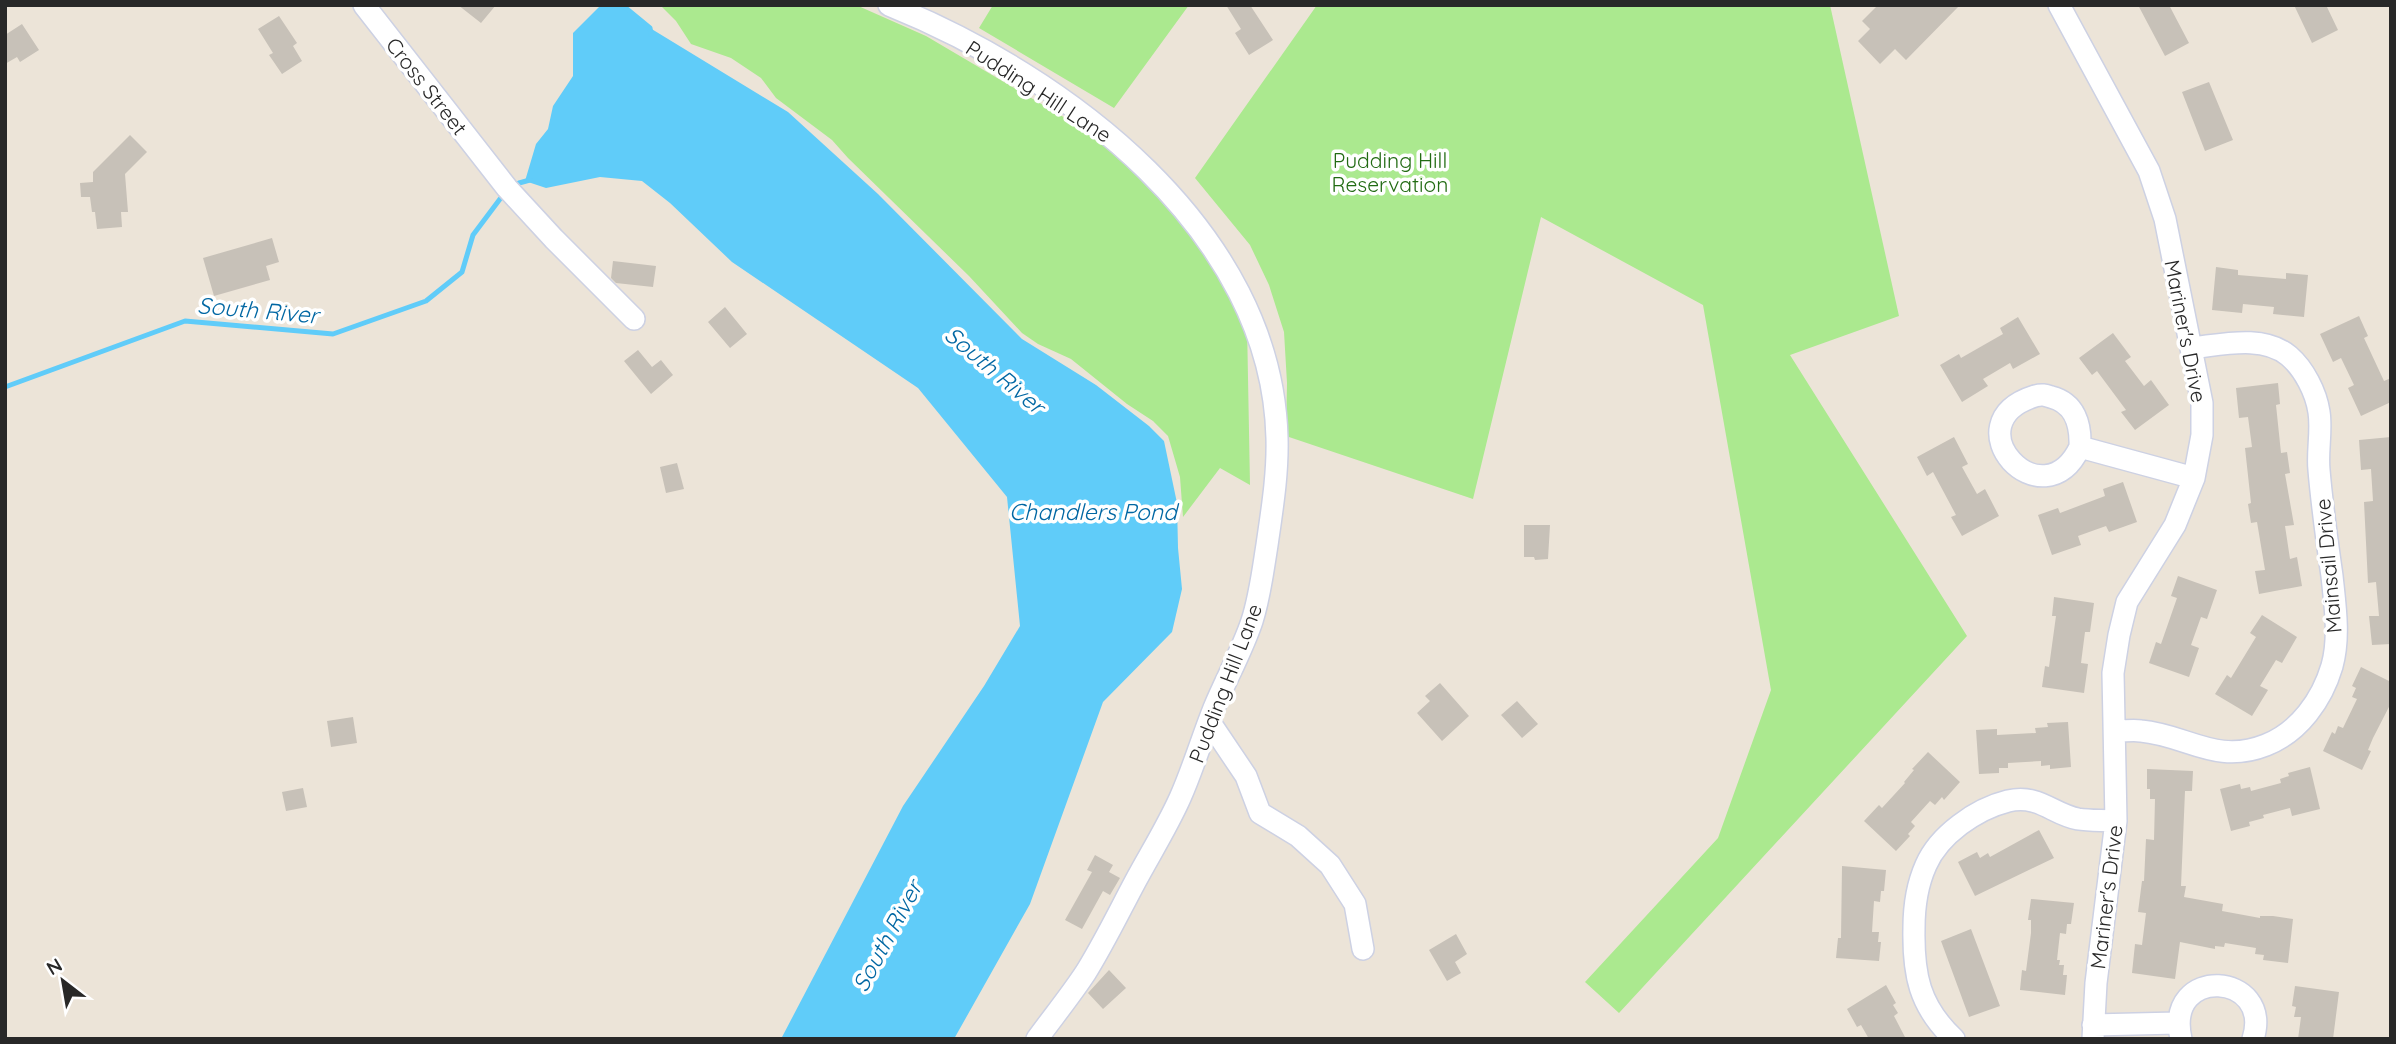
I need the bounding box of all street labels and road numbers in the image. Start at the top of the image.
street label: Cross Street [381,32,473,140]
street label: Pudding Hill Lane [961,34,1117,148]
street label: Mariner's Drive [2159,257,2213,405]
street label: Mainsail Drive [2309,498,2347,634]
street label: Pudding Hill Lane [1183,600,1267,766]
street label: Mariner's Drive [2084,823,2128,971]

